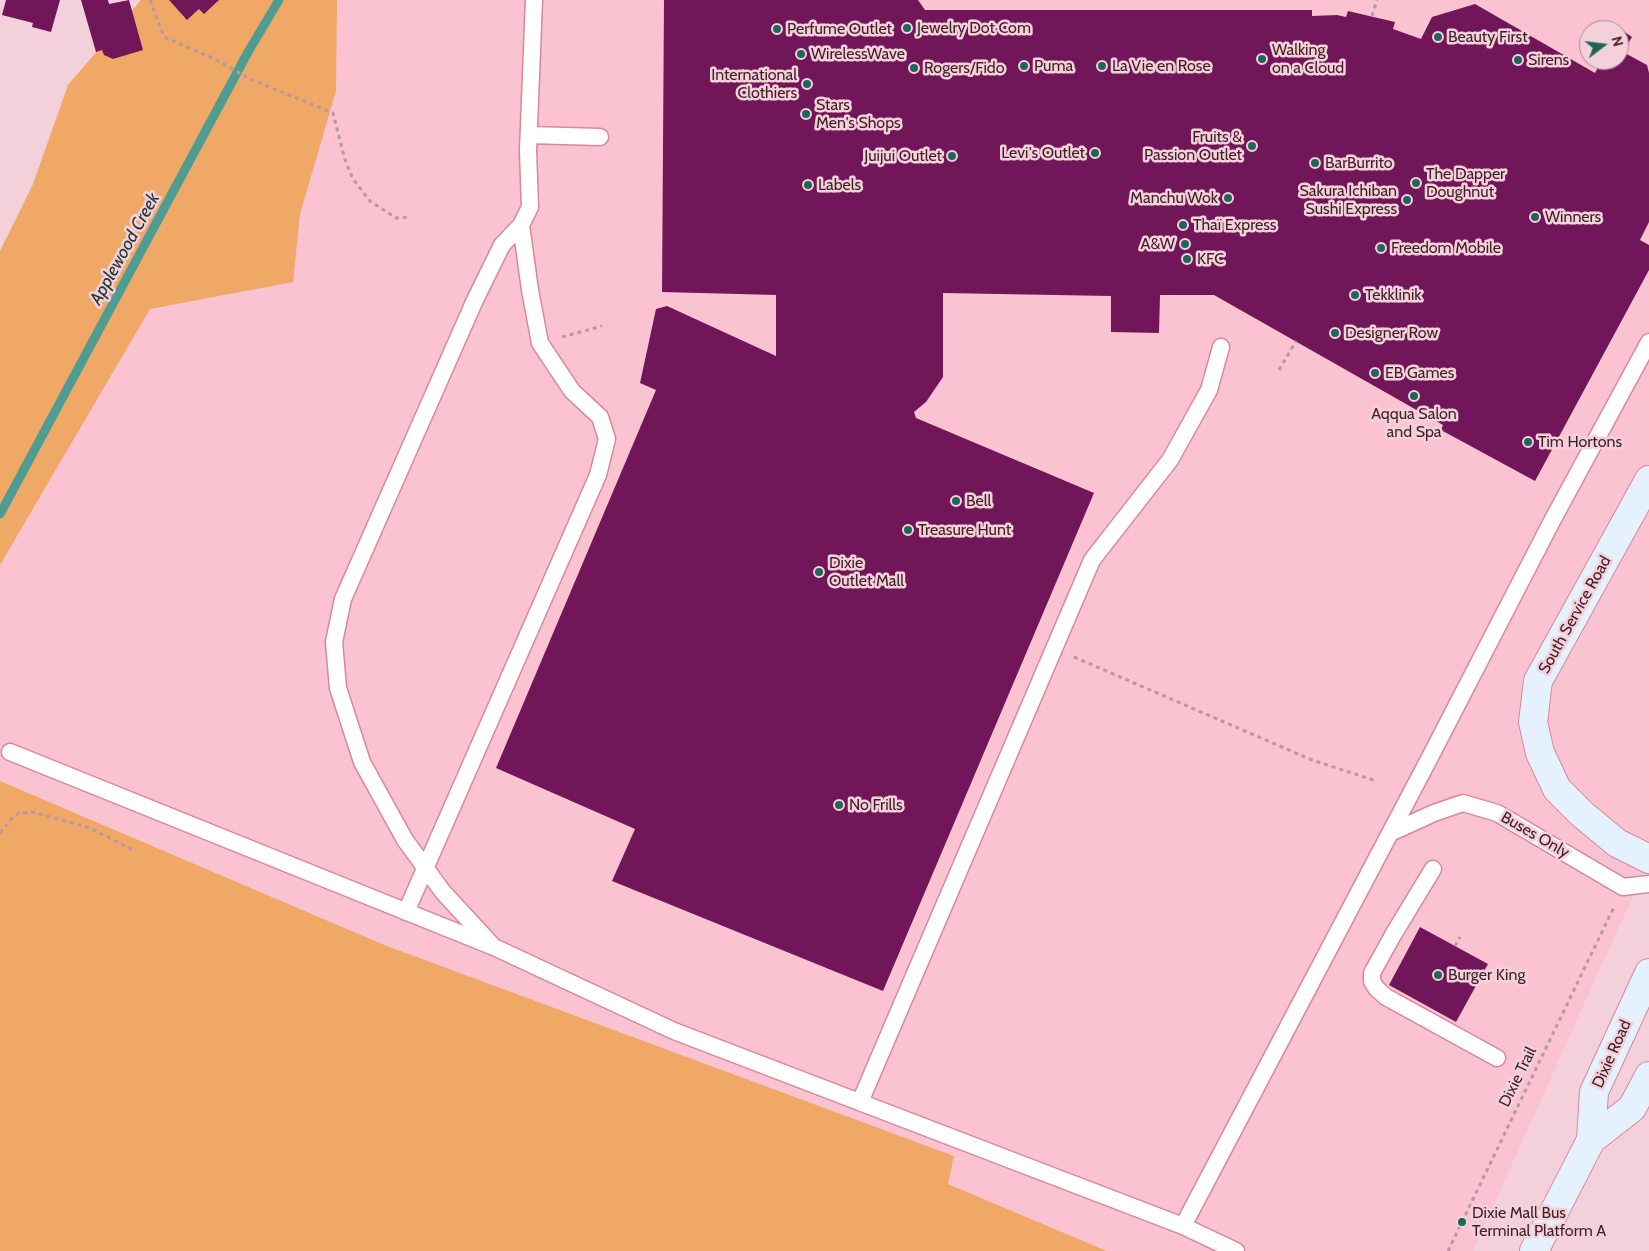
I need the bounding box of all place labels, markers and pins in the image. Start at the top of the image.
place label: Jewelry Dot Com [917,18,1031,38]
place label: Perfume Outlet [787,19,892,39]
marker: Jewelry Dot Com [901,22,913,34]
marker: Perfume Outlet [771,23,783,35]
place label: Beauty First [1448,27,1528,47]
marker: Beauty First [1432,31,1444,43]
place label: Walking on a Cloud [1272,40,1344,78]
place label: WirelessWave [811,44,905,64]
marker: WirelessWave [795,48,807,60]
place label: Sirens [1528,50,1569,70]
marker: Walking on a Cloud [1256,53,1268,65]
marker: Sirens [1512,54,1524,66]
place label: Puma [1034,56,1073,76]
place label: La Vie en Rose [1112,56,1211,76]
place label: Rogers/Fido [924,58,1004,78]
marker: Puma [1018,60,1030,72]
marker: La Vie en Rose [1096,60,1108,72]
marker: Rogers/Fido [908,62,920,74]
place label: International Clothiers [711,65,797,103]
marker: International Clothiers [801,78,813,90]
place label: Stars Men's Shops [816,95,901,133]
marker: Stars Men's Shops [800,108,812,120]
place label: Fruits & Passion Outlet [1144,127,1242,165]
marker: Fruits & Passion Outlet [1246,140,1258,152]
place label: Levi's Outlet [1001,143,1085,163]
place label: Juijui Outlet [864,146,942,166]
marker: Levi's Outlet [1089,147,1101,159]
marker: Juijui Outlet [946,150,958,162]
place label: BarBurrito [1325,153,1393,173]
marker: BarBurrito [1309,157,1321,169]
place label: The Dapper Doughnut [1426,164,1505,202]
place label: Labels [818,175,861,195]
marker: The Dapper Doughnut [1410,177,1422,189]
marker: Labels [802,179,814,191]
place label: Sakura Ichiban Sushi Express [1300,181,1397,219]
place label: Manchu Wok [1130,188,1218,208]
marker: Manchu Wok [1222,192,1234,204]
marker: Sakura Ichiban Sushi Express [1401,194,1413,206]
place label: Winners [1545,207,1601,227]
marker: Winners [1529,211,1541,223]
place label: Thaï Express [1193,215,1276,235]
marker: Thaï Express [1177,219,1189,231]
place label: A&W [1141,234,1175,254]
marker: A&W [1179,238,1191,250]
place label: Freedom Mobile [1391,238,1501,258]
marker: Freedom Mobile [1375,242,1387,254]
place label: KFC [1197,249,1224,269]
marker: KFC [1181,253,1193,265]
place label: Tekklinik [1365,285,1421,305]
marker: Tekklinik [1349,289,1361,301]
place label: Designer Row [1345,323,1438,343]
marker: Designer Row [1329,327,1341,339]
place label: EB Games [1385,363,1454,383]
marker: EB Games [1369,367,1381,379]
marker: Aqqua Salon and Spa [1408,390,1420,402]
place label: Aqqua Salon and Spa [1371,404,1457,442]
place label: Tim Hortons [1538,432,1622,452]
marker: Tim Hortons [1522,436,1534,448]
place label: Bell [966,491,991,511]
marker: Bell [950,495,962,507]
place label: Treasure Hunt [918,520,1011,540]
marker: Treasure Hunt [902,524,914,536]
place label: Dixie Outlet Mall [829,553,904,591]
marker: Dixie Outlet Mall [813,566,825,578]
place label: No Frills [849,795,903,815]
marker: No Frills [833,799,845,811]
place label: Burger King [1448,965,1525,985]
marker: Burger King [1432,969,1444,981]
place label: Dixie Mall Bus Terminal Platform A [1472,1203,1606,1241]
marker: Dixie Mall Bus Terminal Platform A [1456,1216,1468,1228]

